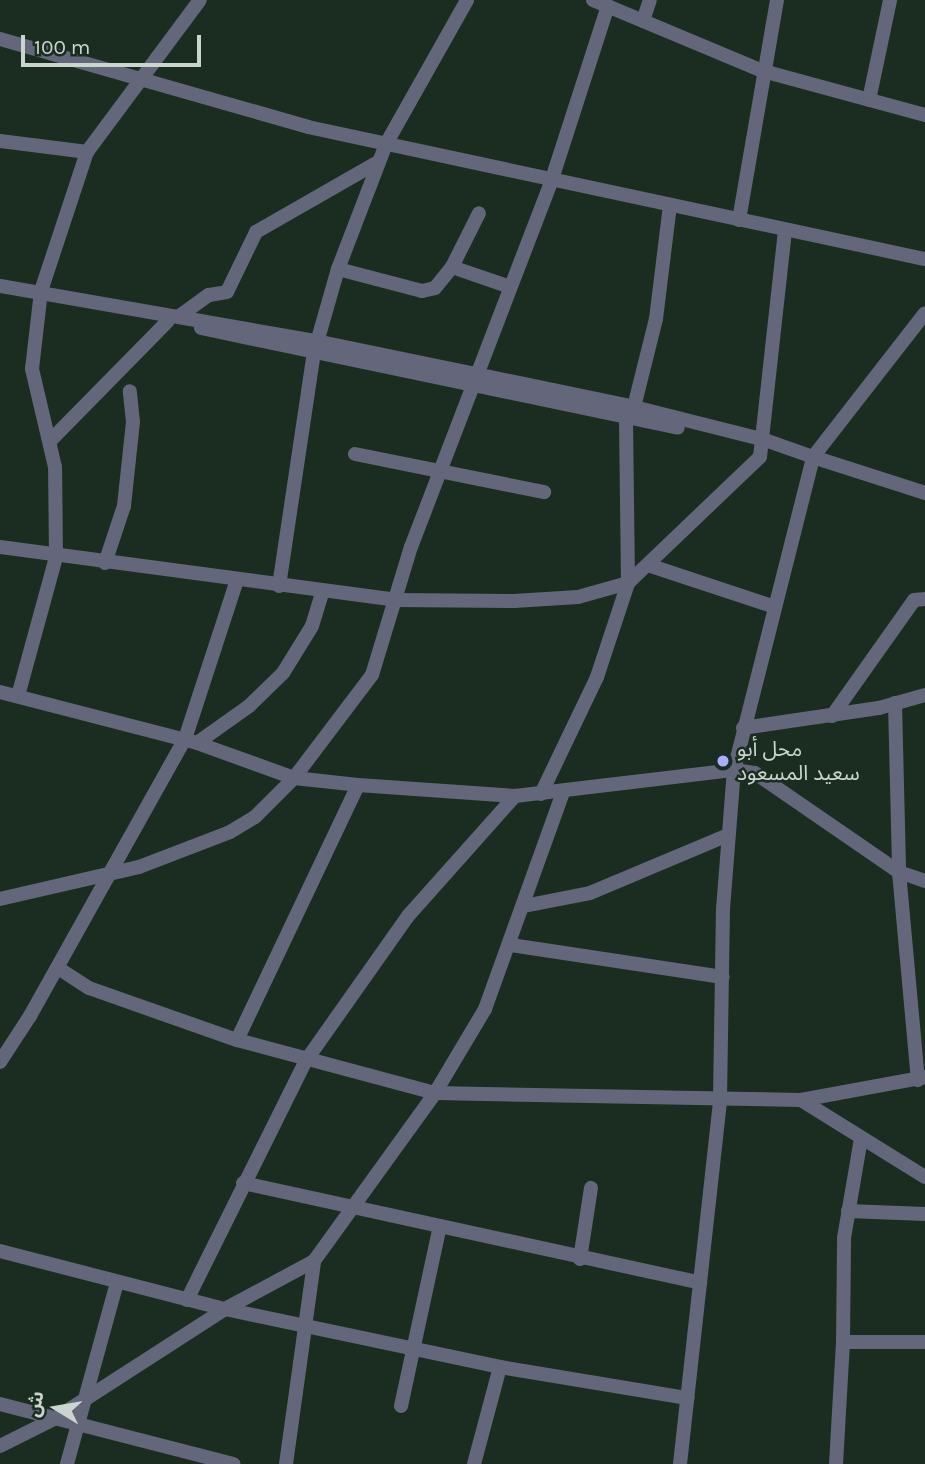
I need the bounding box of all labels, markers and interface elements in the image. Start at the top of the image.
scale bar [24,21,205,65]
text: 100 m [34,35,91,59]
place label: محل أبو سعيد المسعود [737,736,860,786]
marker: محل أبو سعيد المسعود [715,753,731,769]
north arrow [21,1373,91,1443]
text: ش [22,1389,49,1419]

